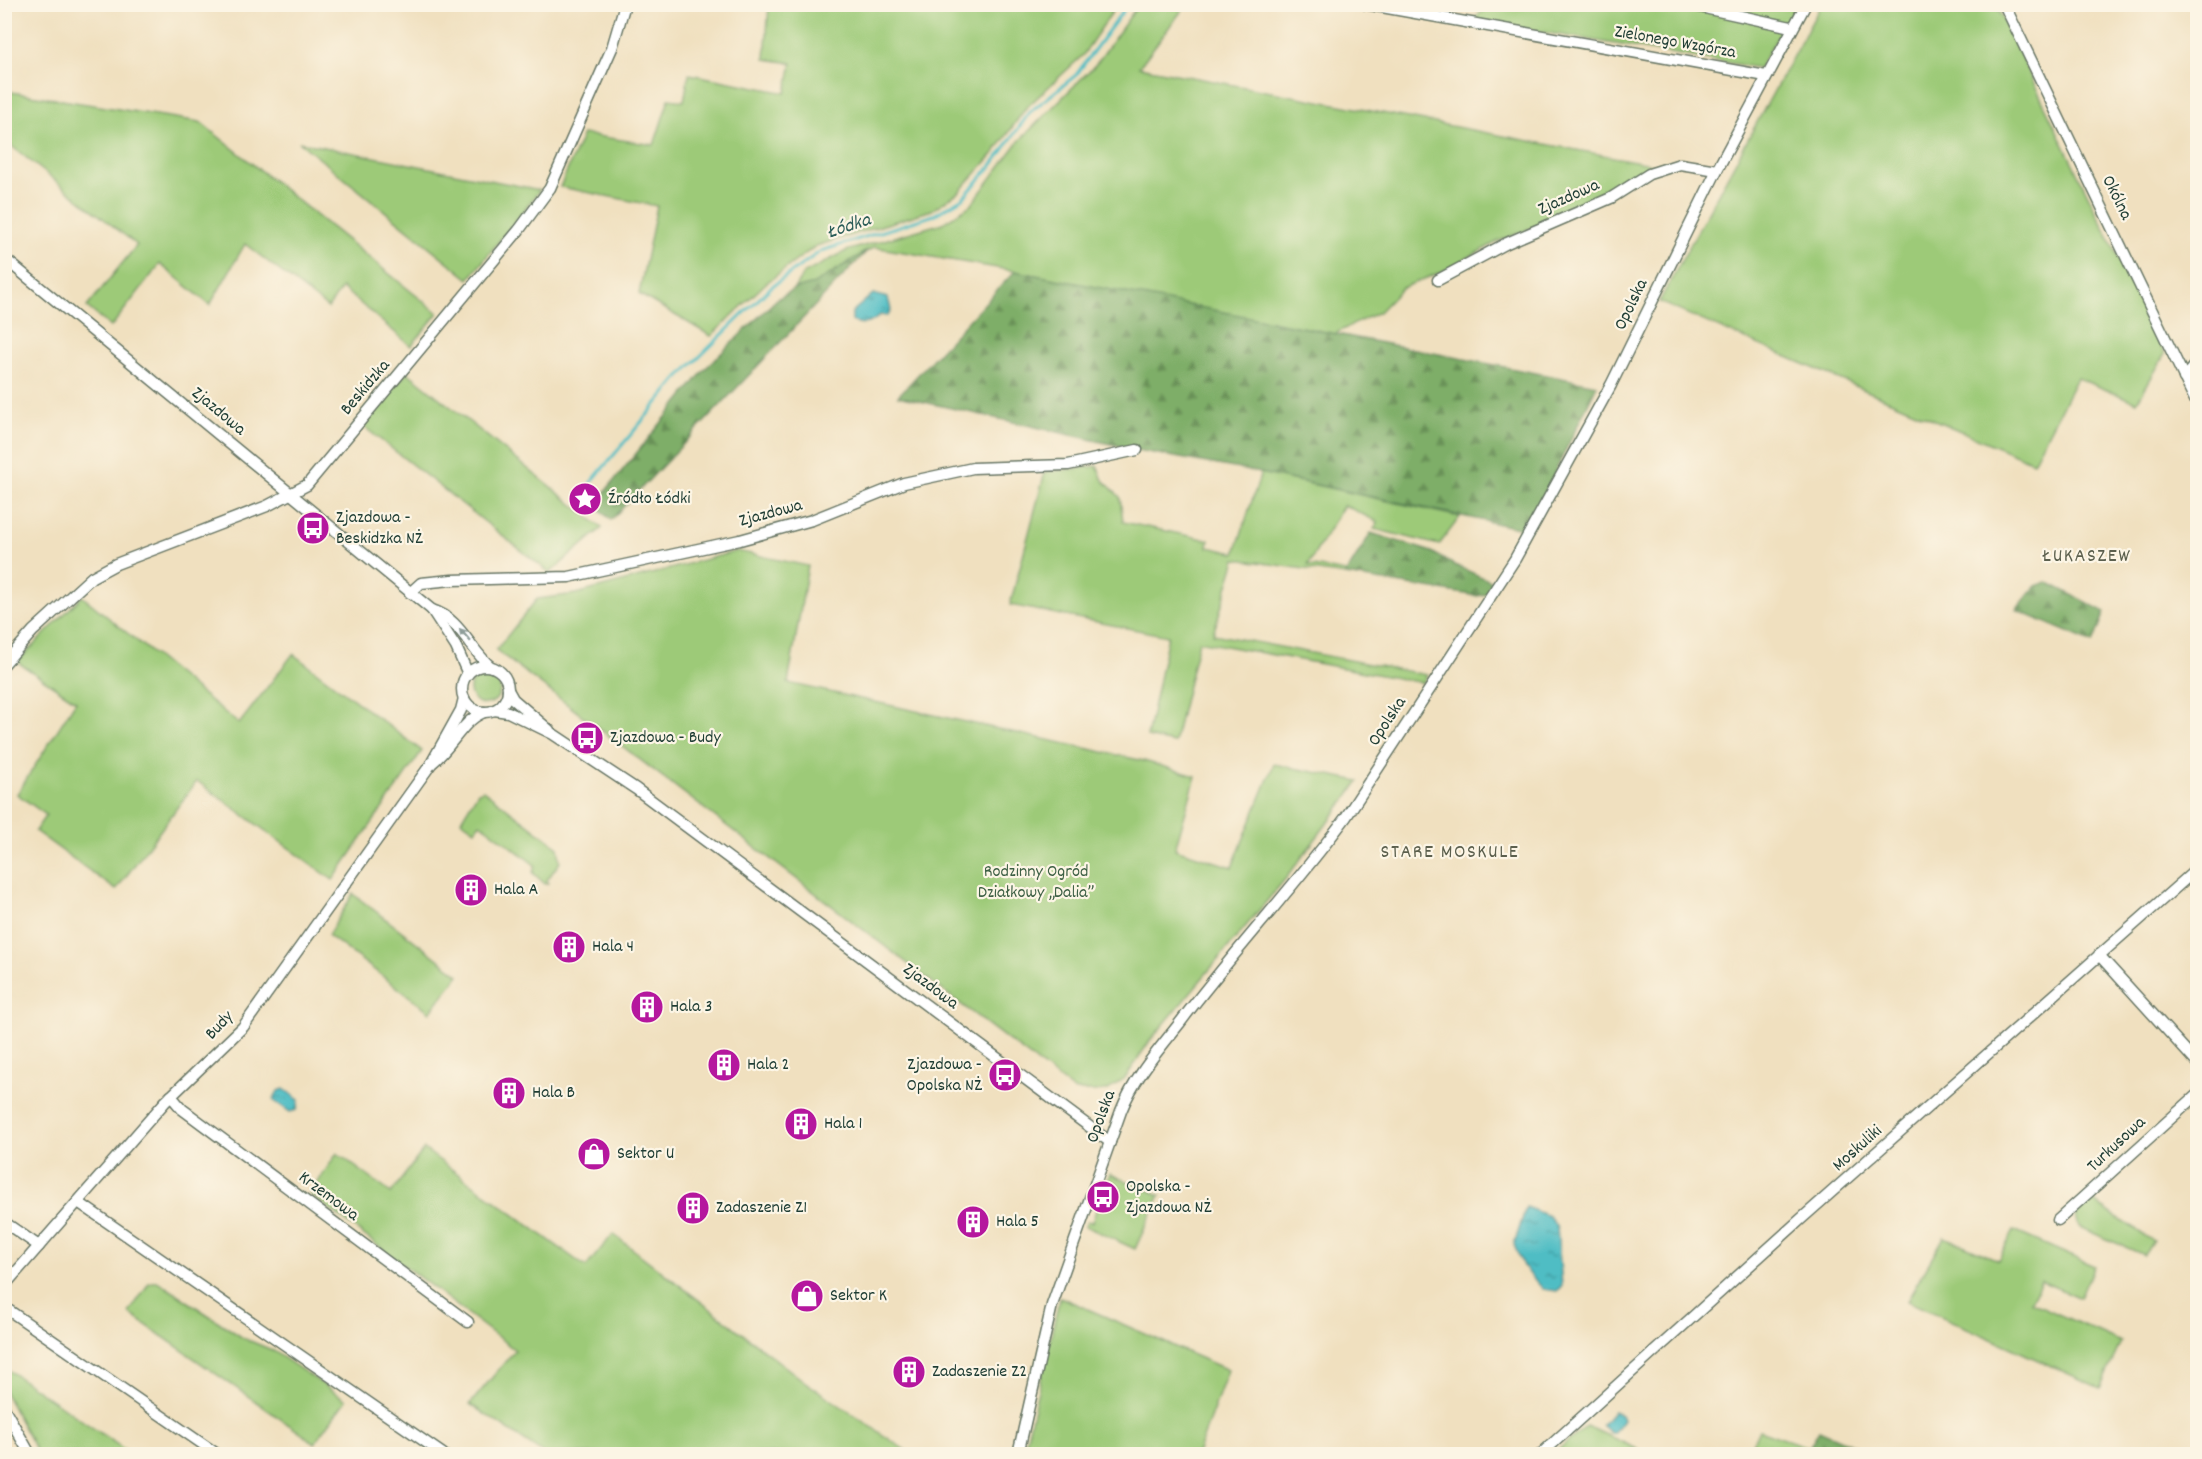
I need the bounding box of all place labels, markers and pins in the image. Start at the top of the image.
place icon: Źródło Łódki [567,481,603,517]
place label: Źródło Łódki [608,487,691,512]
place label: Zjazdowa - Beskidzka NŻ [336,506,423,552]
bus stop icon: Zjazdowa - Beskidzka NŻ [295,510,331,546]
bus stop icon: Zjazdowa - Budy [569,720,605,756]
place label: Zjazdowa - Budy [610,726,722,751]
building icon: Hala A [453,872,489,908]
place label: Hala A [494,878,539,903]
building icon: Hala 4 [551,929,587,965]
place label: Hala 4 [592,935,634,960]
building icon: Hala 3 [629,989,665,1025]
place label: Hala 3 [670,995,713,1020]
building icon: Hala 2 [706,1047,742,1083]
place label: Hala 2 [747,1053,789,1078]
place label: Zjazdowa - Opolska NŻ [907,1053,982,1099]
bus stop icon: Zjazdowa - Opolska NŻ [987,1057,1023,1093]
building icon: Hala B [491,1075,527,1111]
place label: Hala B [532,1081,575,1106]
building icon: Hala 1 [783,1106,819,1142]
place label: Hala 1 [824,1112,862,1137]
shop icon: Sektor U [576,1136,612,1172]
place label: Sektor U [617,1142,674,1167]
place label: Opolska - Zjazdowa NŻ [1126,1175,1212,1221]
bus stop icon: Opolska - Zjazdowa NŻ [1085,1179,1121,1215]
building icon: Zadaszenie Z1 [675,1190,711,1226]
place label: Zadaszenie Z1 [716,1196,807,1221]
building icon: Hala 5 [955,1204,991,1240]
place label: Hala 5 [996,1210,1039,1235]
shop icon: Sektor K [789,1278,825,1314]
place label: Sektor K [830,1284,887,1309]
building icon: Zadaszenie Z2 [891,1354,927,1390]
place label: Zadaszenie Z2 [932,1360,1027,1385]

